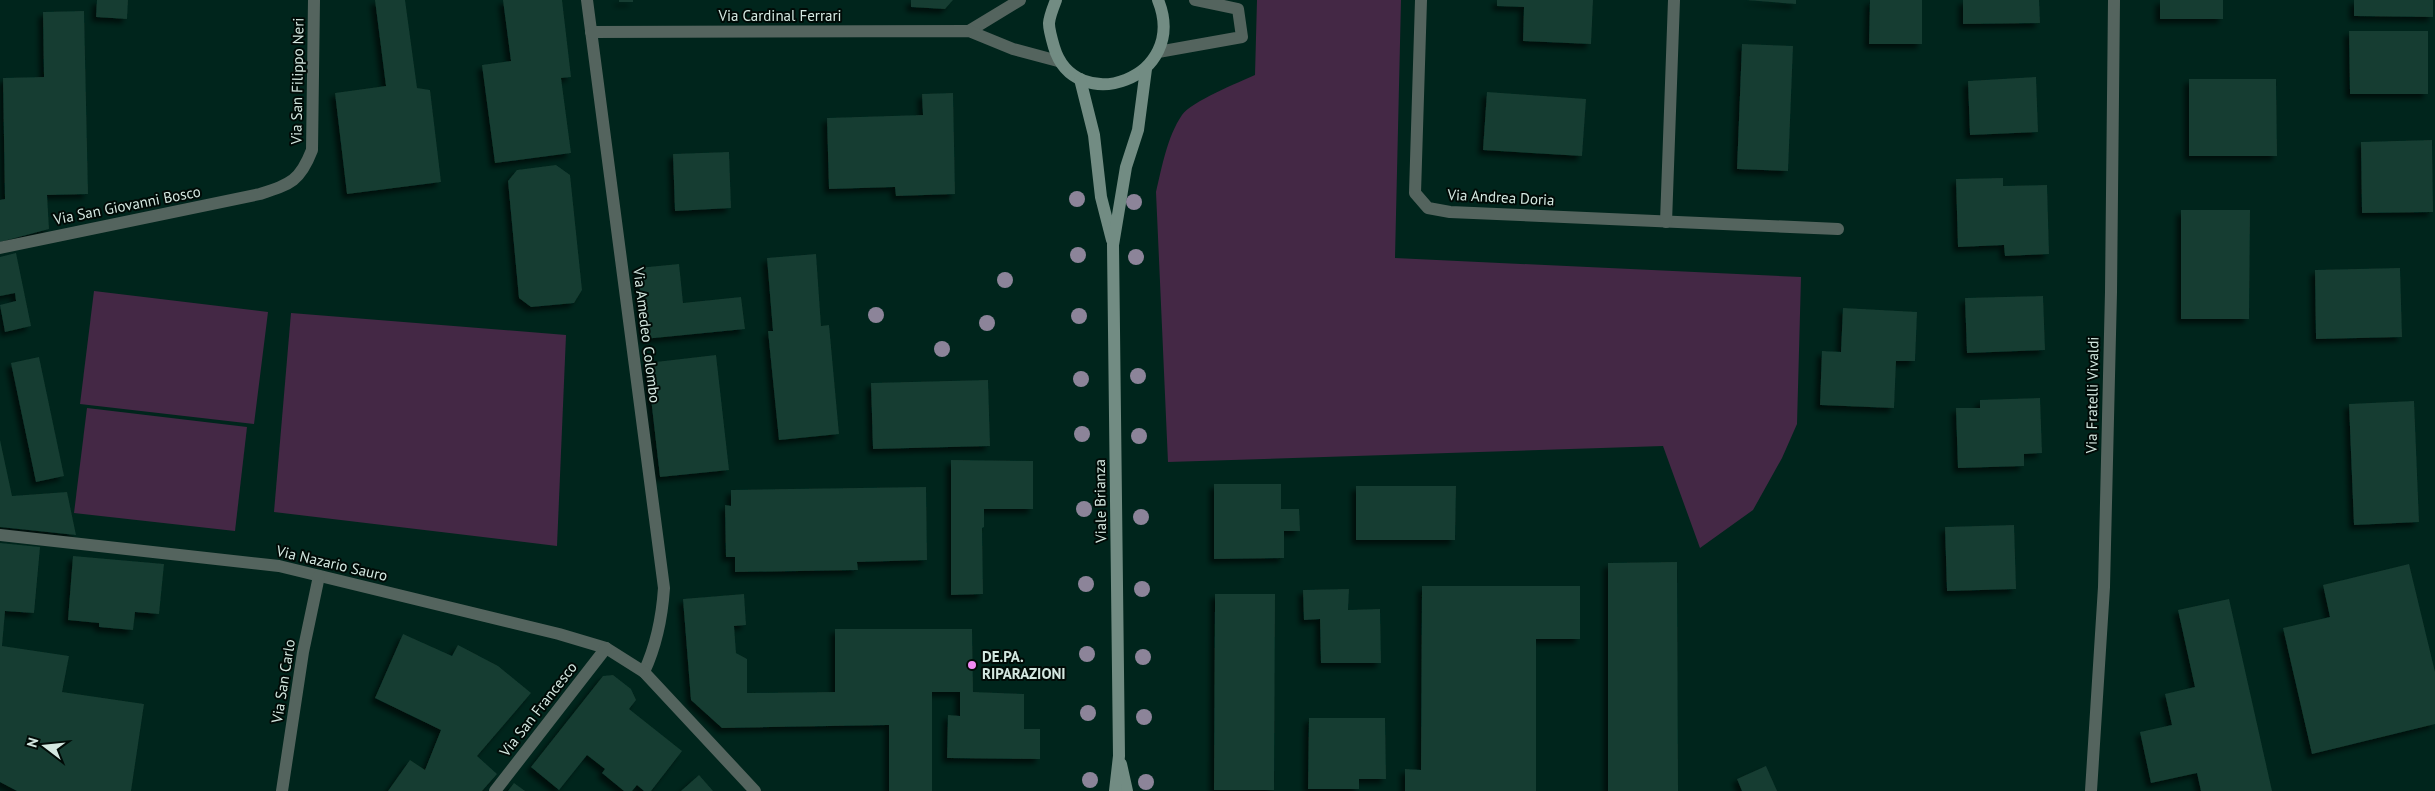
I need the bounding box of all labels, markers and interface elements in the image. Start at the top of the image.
street label: Via Cardinal Ferrari [717,6,842,25]
street label: Via San Filippo Neri [286,17,308,146]
street label: Via San Giovanni Bosco [51,181,202,229]
street label: Via Andrea Doria [1446,185,1555,209]
street label: Via Amedeo Colombo [629,265,665,404]
street label: Via Fratelli Vivaldi [2081,336,2103,455]
street label: Viale Brianza [1090,459,1110,544]
street label: Via Nazario Sauro [274,541,389,585]
street label: Via San Carlo [267,638,299,725]
place label: DE.PA. RIPARAZIONI [982,647,1066,683]
street label: Via San Francesco [495,658,581,761]
marker: DE.PA. RIPARAZIONI [966,659,978,671]
north arrow [20,721,70,771]
text: N [23,736,42,749]

